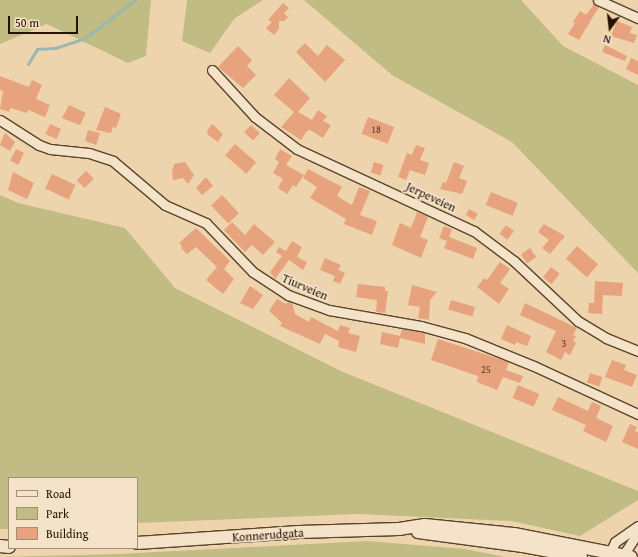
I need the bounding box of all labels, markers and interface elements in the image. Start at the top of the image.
scale bar [10,8,80,34]
north arrow [590,8,630,48]
text: 50 m [15,14,39,31]
text: N [601,31,613,48]
house number: 18 [371,124,381,136]
street label: Jerpeveien [404,179,458,215]
street label: Tiurveien [280,271,330,303]
house number: 3 [562,338,566,350]
house number: 25 [481,364,491,376]
legend [8,477,138,549]
text: Road [46,485,71,502]
text: Park [46,505,69,522]
text: Building [46,525,89,542]
street label: Konnerudgata [232,525,304,545]

